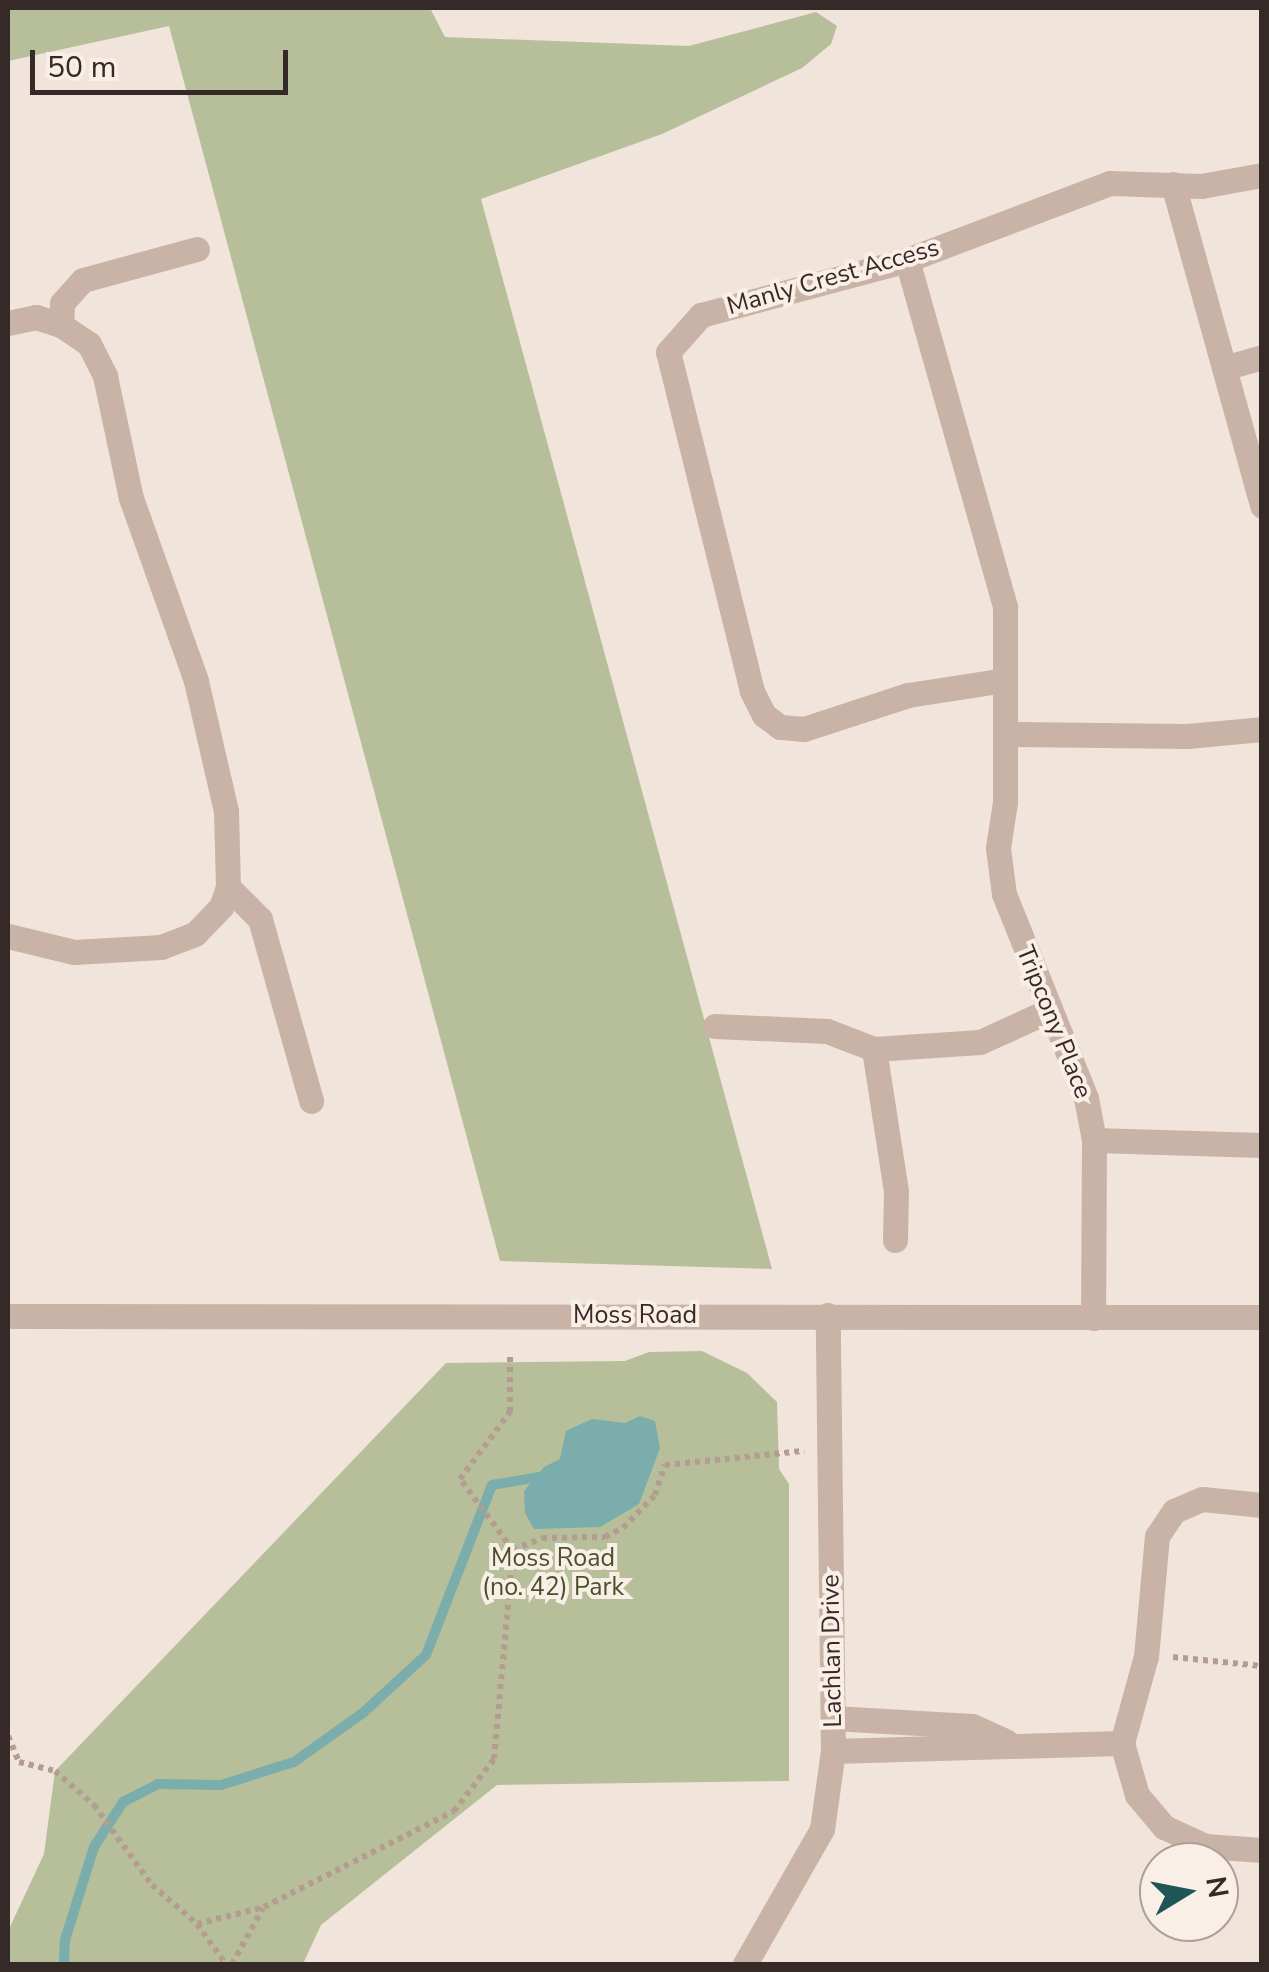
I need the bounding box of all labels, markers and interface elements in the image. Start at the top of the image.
scale bar [35,30,292,92]
text: 50 m [47,47,116,88]
street label: Manly Crest Access [723,232,943,322]
street label: Tripcony Place [1010,941,1098,1103]
street label: Moss Road [573,1300,697,1330]
park label: Moss Road (no. 42) Park [482,1544,624,1603]
street label: Lachlan Drive [816,1574,848,1728]
north arrow [1139,1842,1239,1942]
text: N [1196,1874,1237,1901]

